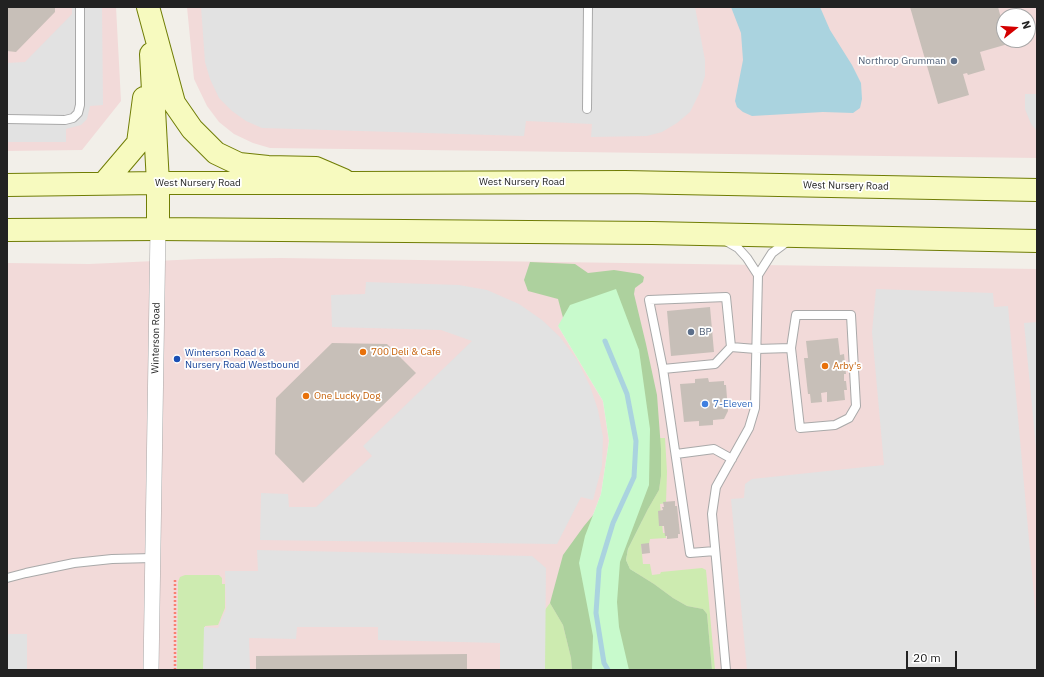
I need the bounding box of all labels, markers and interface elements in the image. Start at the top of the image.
north arrow [996,8,1036,48]
text: N [1019,19,1034,31]
place label: Northrop Grumman [858,55,946,67]
marker: Northrop Grumman [949,56,959,66]
street label: West Nursery Road [479,176,565,188]
street label: West Nursery Road [155,177,241,189]
street label: West Nursery Road [803,179,889,193]
street label: Winterson Road [149,302,163,374]
place label: BP [699,326,712,338]
marker: BP [686,327,696,337]
place label: 700 Deli & Cafe [371,346,441,358]
place label: Winterson Road & Nursery Road Westbound [185,347,299,370]
marker: 700 Deli & Cafe [358,347,368,357]
marker: Winterson Road & Nursery Road Westbound [172,354,182,364]
place label: Arby's [833,360,861,372]
marker: Arby's [820,361,830,371]
place label: One Lucky Dog [314,390,380,402]
marker: One Lucky Dog [301,391,311,401]
place label: 7-Eleven [713,398,753,410]
marker: 7-Eleven [700,399,710,409]
scale bar [908,643,959,669]
text: 20 m [913,650,941,665]

